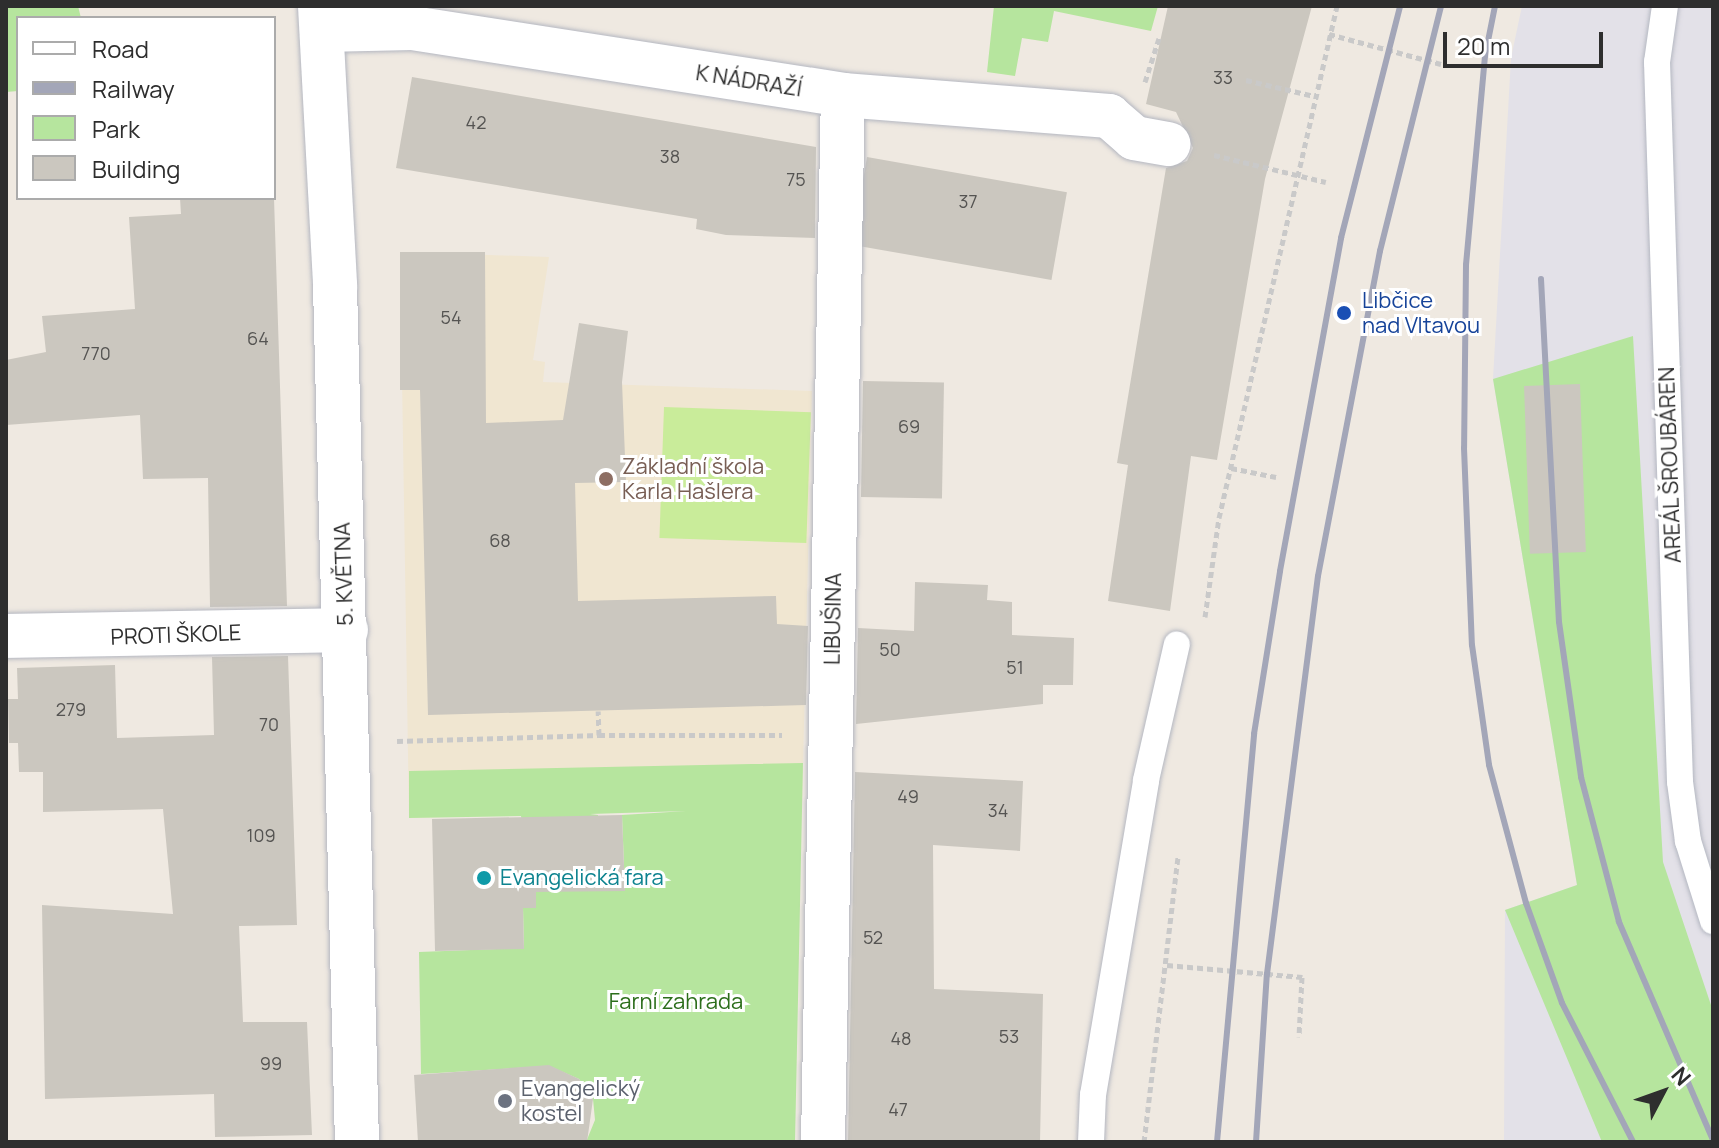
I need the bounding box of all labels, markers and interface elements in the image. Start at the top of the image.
legend [16,16,276,200]
scale bar [1447,16,1607,66]
text: 20 m [1457,29,1510,62]
text: Road [92,32,149,65]
street label: K NÁDRAŽÍ [694,60,804,102]
house number: 33 [1213,66,1233,88]
text: Railway [92,72,175,105]
house number: 42 [466,111,486,133]
text: Park [92,112,140,145]
house number: 38 [660,145,680,167]
text: Building [92,152,180,185]
house number: 75 [786,168,806,190]
house number: 37 [959,190,977,212]
place label: Libčice nad Vltavou [1362,287,1480,338]
marker: Libčice nad Vltavou [1333,302,1355,324]
house number: 54 [440,306,462,328]
house number: 64 [247,327,269,349]
house number: 770 [81,342,111,364]
street label: AREÁL ŠROUBÁREN [1653,366,1687,564]
house number: 69 [898,415,920,437]
place label: Základní škola Karla Hašlera [622,453,764,504]
marker: Základní škola Karla Hašlera [597,470,615,488]
street label: 5. KVĚTNA [329,522,359,626]
house number: 68 [489,529,511,551]
street label: LIBUŠINA [819,573,847,665]
street label: PROTI ŠKOLE [110,620,242,650]
house number: 50 [879,638,901,660]
house number: 51 [1006,656,1024,678]
house number: 279 [56,698,86,720]
house number: 70 [259,713,279,735]
house number: 49 [897,785,919,807]
house number: 34 [988,799,1008,821]
house number: 109 [246,824,276,846]
place label: Evangelická fara [500,865,664,891]
marker: Evangelická fara [475,869,493,887]
house number: 52 [863,926,883,948]
park label: Farní zahrada [609,989,743,1015]
house number: 53 [999,1025,1019,1047]
house number: 48 [890,1027,912,1049]
house number: 99 [260,1052,282,1074]
north arrow [1623,1052,1703,1132]
text: N [1665,1060,1698,1092]
place label: Evangelický kostel [521,1075,640,1126]
marker: Evangelický kostel [496,1092,514,1110]
house number: 47 [888,1098,908,1120]

